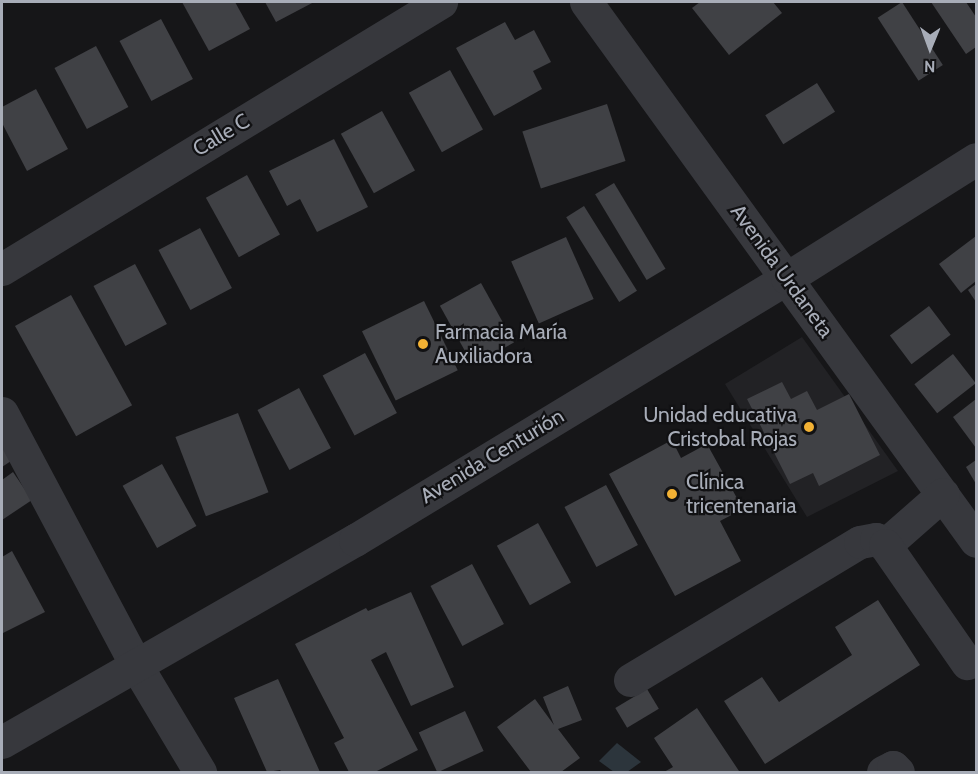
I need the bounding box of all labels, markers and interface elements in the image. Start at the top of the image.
north arrow [900,18,960,78]
text: N [924,57,935,76]
street label: Calle C [188,108,254,162]
street label: Avenida Urdaneta [725,200,839,342]
place label: Farmacia María Auxiliadora [435,319,567,369]
marker: Farmacia María Auxiliadora [416,337,430,351]
place label: Unidad educativa Cristobal Rojas [643,402,797,452]
street label: Avenida Centurión [416,403,568,509]
marker: Unidad educativa Cristobal Rojas [802,420,816,434]
place label: Clínica tricentenaria [686,469,797,519]
marker: Clínica tricentenaria [663,485,681,503]

